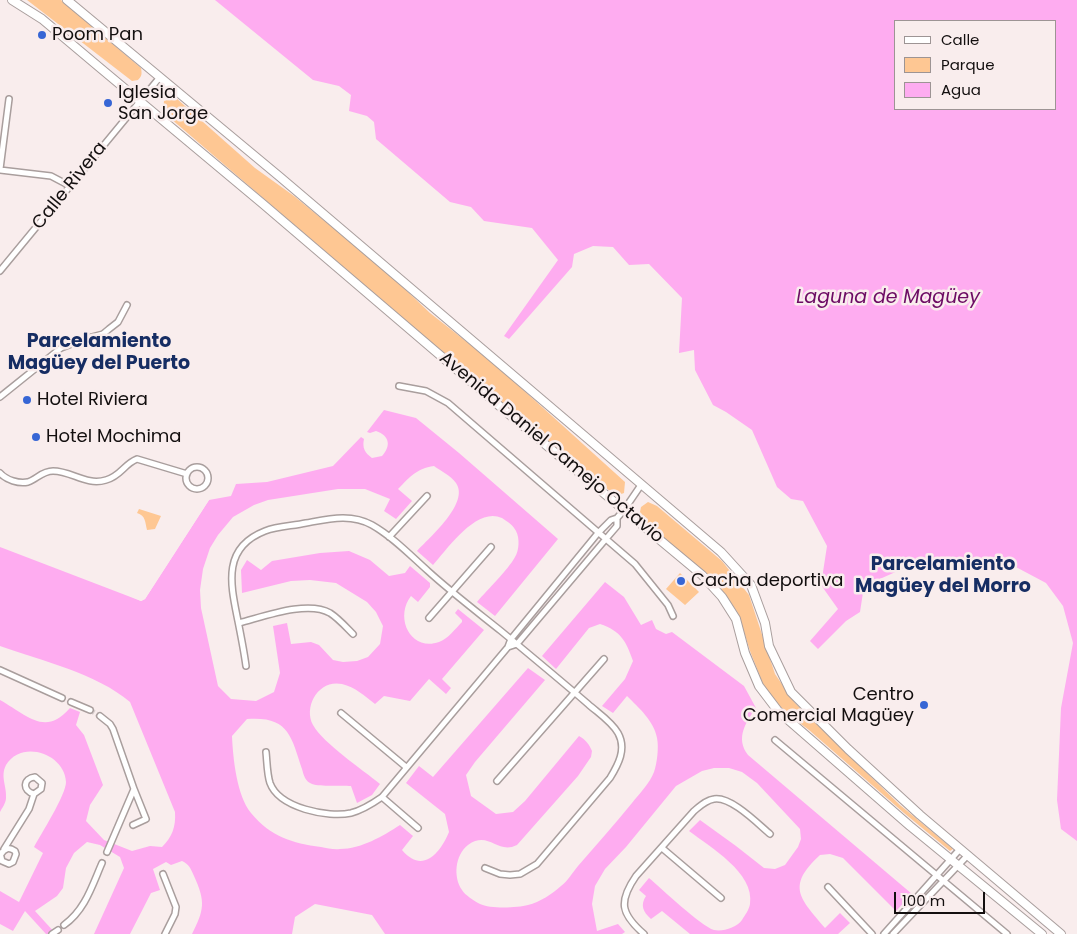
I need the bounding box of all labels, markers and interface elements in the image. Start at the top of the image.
legend [894,20,1057,110]
place label: Poom Pan [52,24,143,46]
marker: Poom Pan [36,29,48,41]
text: Calle [941,29,979,50]
text: Parque [941,54,994,75]
text: Agua [941,79,981,100]
place label: Iglesia San Jorge [118,82,208,125]
marker: Iglesia San Jorge [102,97,114,109]
street label: Calle Rivera [28,138,112,234]
water label: Laguna de Magüey [796,287,980,309]
district label: Parcelamiento Magüey del Puerto [8,331,190,375]
street label: Avenida Daniel Camejo Octavio [434,348,668,548]
place label: Hotel Riviera [37,389,148,411]
marker: Hotel Riviera [21,394,33,406]
place label: Hotel Mochima [46,426,182,448]
marker: Hotel Mochima [30,431,42,443]
district label: Parcelamiento Magüey del Morro [855,554,1031,598]
place label: Cacha deportiva [691,570,843,592]
marker: Cacha deportiva [675,575,687,587]
place label: Centro Comercial Magüey [743,684,914,726]
marker: Centro Comercial Magüey [918,699,930,711]
scale bar [897,882,988,914]
text: 100 m [902,890,945,911]

